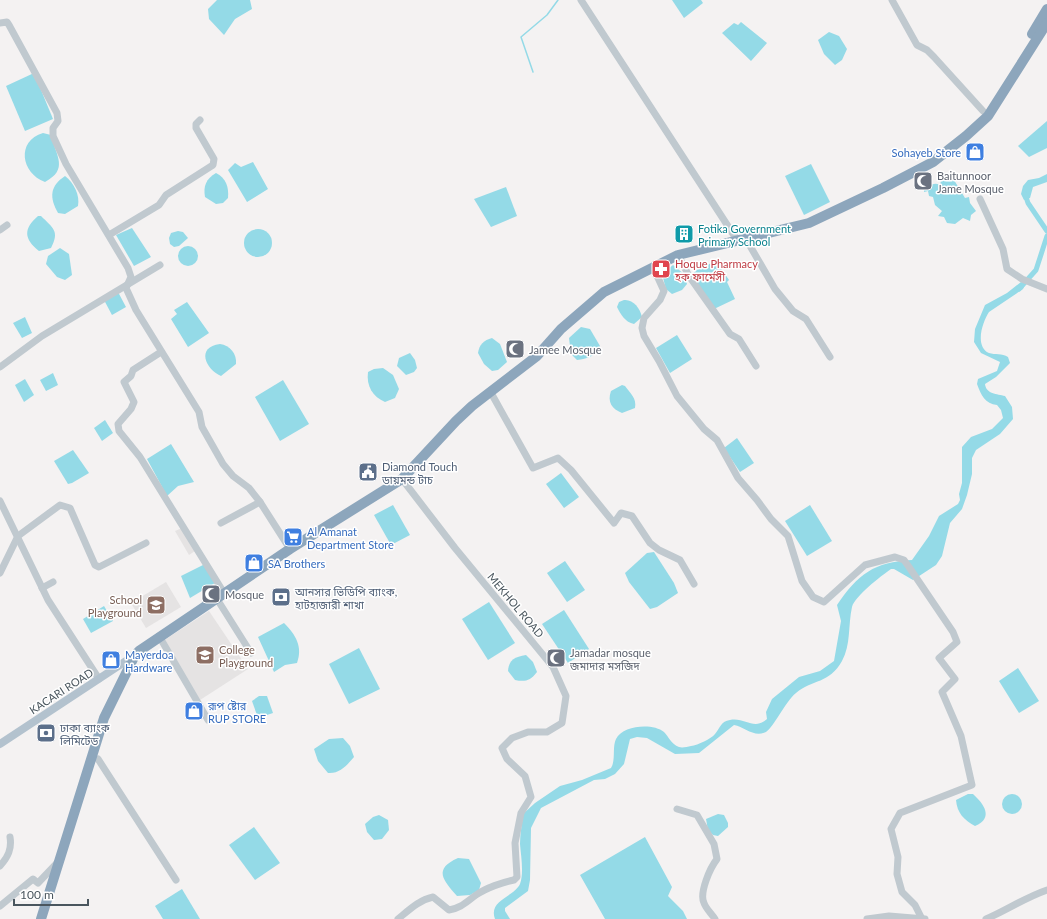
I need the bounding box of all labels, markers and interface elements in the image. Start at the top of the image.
shop icon: Sohayeb Store [964,141,986,163]
place label: Sohayeb Store [892,146,961,159]
place label: Baitunnoor Jame Mosque [937,169,1004,195]
mosque icon: Baitunnoor Jame Mosque [912,170,934,192]
place label: Fotika Government Primary School [698,222,791,248]
building icon: Fotika Government Primary School [673,223,695,245]
place label: Hoque Pharmacy হক ফার্মেসী [674,257,758,283]
pharmacy icon: Hoque Pharmacy হক ফার্মেসী [650,258,672,280]
mosque icon: Jamee Mosque [504,338,526,360]
place label: Jamee Mosque [529,343,602,356]
place label: Diamond Touch ডায়মন্ড টাচ [381,460,457,486]
public building icon: Diamond Touch ডায়মন্ড টাচ [357,461,379,483]
place label: Al Amanat Department Store [307,525,394,551]
supermarket icon: Al Amanat Department Store [282,526,304,548]
shop icon: SA Brothers [243,552,265,574]
place label: SA Brothers [268,557,325,570]
street label: MEKHOL ROAD [485,570,547,640]
mosque icon: Mosque [200,583,222,605]
place label: আনসার ভিডিপি ব্যাংক, হাটহাজারী শাখা [294,585,397,611]
bank icon: আনসার ভিডিপি ব্যাংক, হাটহাজারী শাখা [270,586,292,608]
place label: Mosque [225,588,264,601]
place label: School Playground [88,593,142,619]
school or university icon: School Playground [145,594,167,616]
place label: College Playground [219,643,273,669]
school or university icon: College Playground [194,644,216,666]
place label: Jamadar mosque জমাদার মসজিদ [569,646,651,672]
mosque icon: Jamadar mosque জমাদার মসজিদ [545,647,567,669]
place label: Mayerdoa Hardware [125,648,173,674]
shop icon: Mayerdoa Hardware [100,649,122,671]
street label: KACARI ROAD [27,666,95,716]
place label: রূপ ষ্টোর RUP STORE [207,699,266,725]
shop icon: রূপ ষ্টোর RUP STORE [183,700,205,722]
place label: ঢাকা ব্যাংক লিমিটেড [59,721,110,747]
bank icon: ঢাকা ব্যাংক লিমিটেড [35,722,57,744]
scale bar [14,881,88,907]
text: 100 m [20,887,54,902]

